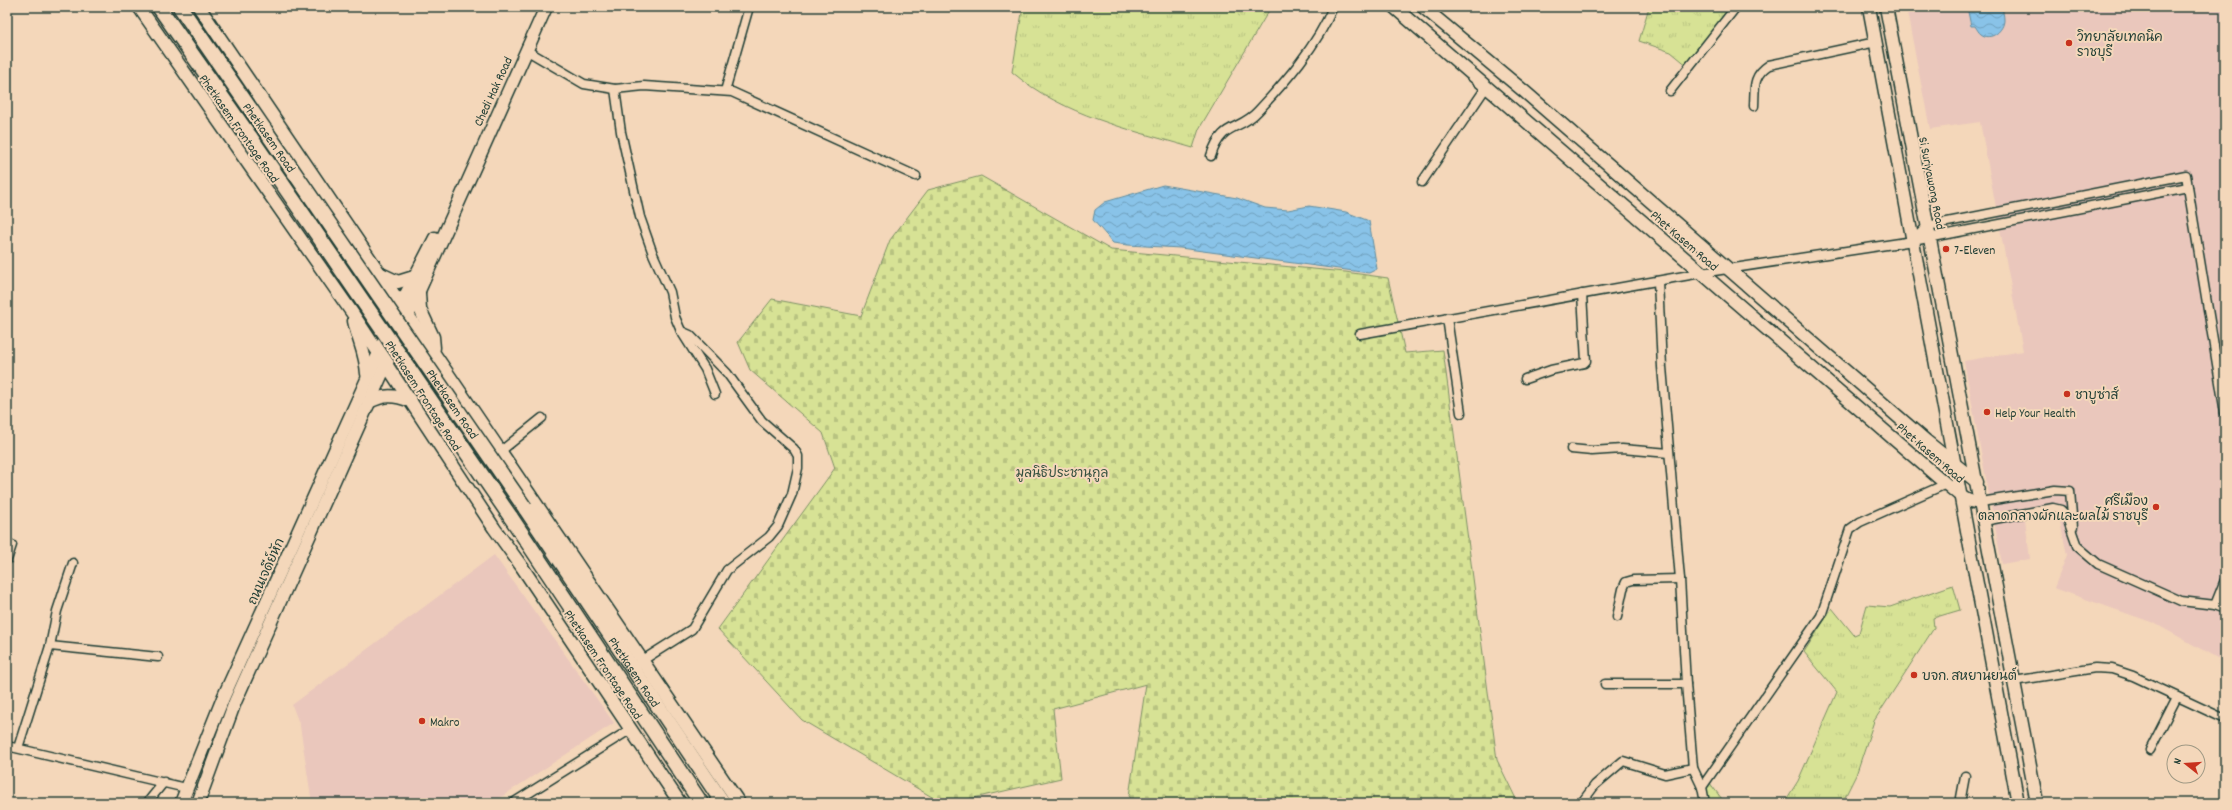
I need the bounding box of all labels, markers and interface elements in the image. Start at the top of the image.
place label: วิทยาลัยเทคนิค ราชบุรี [2077,29,2163,63]
marker: วิทยาลัยเทคนิค ราชบุรี [2064,38,2074,48]
street label: Chedi Hak Road [470,54,519,130]
street label: Phetkasem Frontage Road [193,71,283,188]
street label: Phetkasem Road [237,100,299,177]
street label: Si Suriyawong Road [1912,135,1949,231]
street label: Phet Kasem Road [1645,207,1722,277]
place label: 7-Eleven [1954,242,1995,261]
marker: 7-Eleven [1941,244,1951,254]
street label: Phetkasem Frontage Road [379,337,465,456]
street label: Phetkasem Road [420,366,482,444]
place label: ชาบูซ่าส์ [2075,385,2120,406]
marker: ชาบูซ่าส์ [2062,389,2072,399]
place label: Help Your Health [1995,405,2076,424]
marker: Help Your Health [1982,407,1992,417]
street label: Phet Kasem Road [1891,419,1968,489]
park label: มูลนิธิประชานุกูล [1016,465,1108,484]
place label: ศรีเมือง ตลาดกลางผักและผลไม้ ราชบุรี [1978,492,2149,527]
marker: ศรีเมือง ตลาดกลางผักและผลไม้ ราชบุรี [2151,502,2161,512]
street label: ถนนเจดีย์หัก [242,535,290,608]
street label: Phetkasem Frontage Road [558,607,646,724]
street label: Phetkasem Road [602,634,663,712]
place label: บจก. สหยานยนต์ [1922,666,2017,687]
marker: บจก. สหยานยนต์ [1909,670,1919,680]
place label: Makro [430,714,460,733]
marker: Makro [417,716,427,726]
north arrow [2166,744,2206,784]
text: N [2170,756,2187,767]

